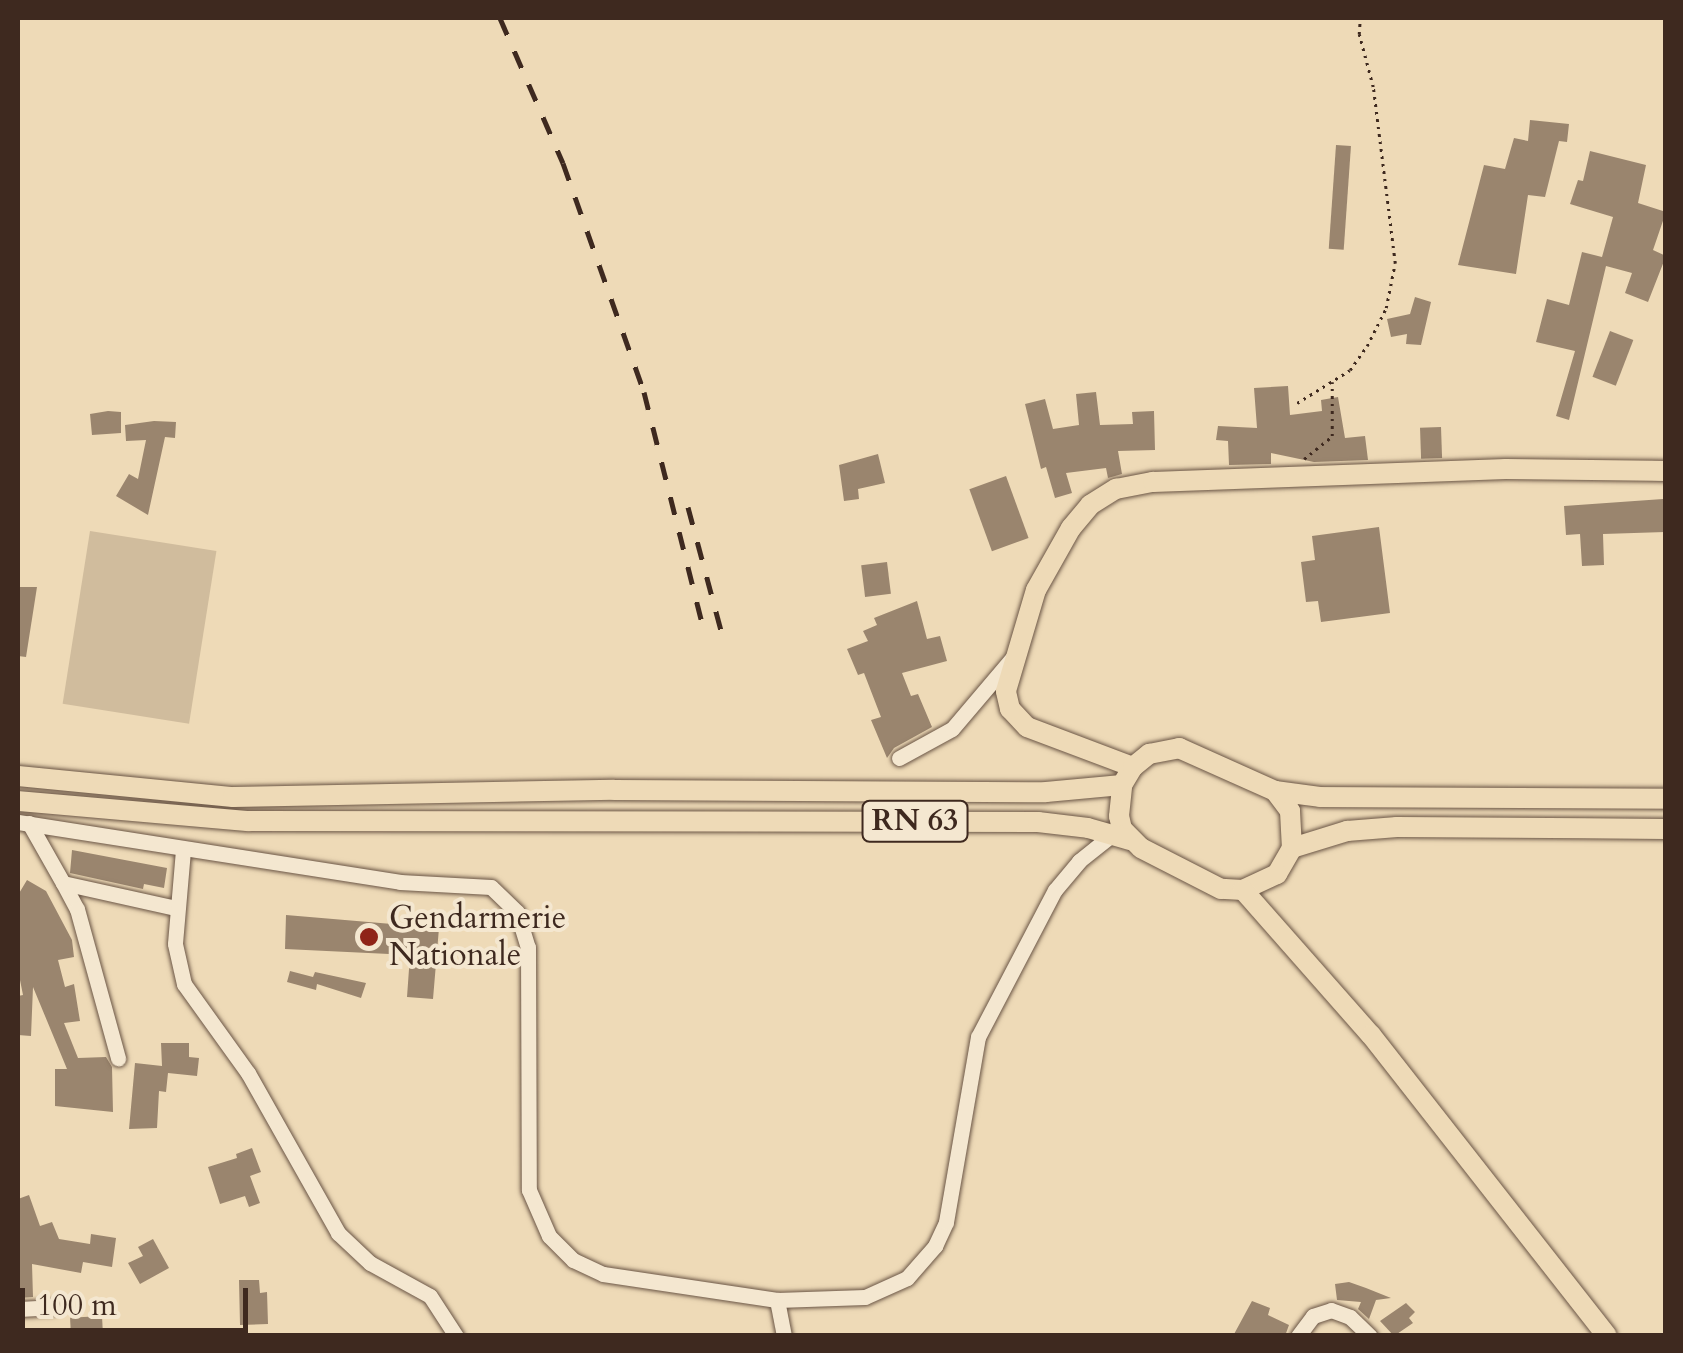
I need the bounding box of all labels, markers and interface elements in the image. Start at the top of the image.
road number: RN 63 [860,796,970,846]
place label: Gendarmerie Nationale [389,900,566,975]
marker: Gendarmerie Nationale [358,926,380,948]
scale bar [25,1268,252,1330]
text: 100 m [37,1285,117,1326]

